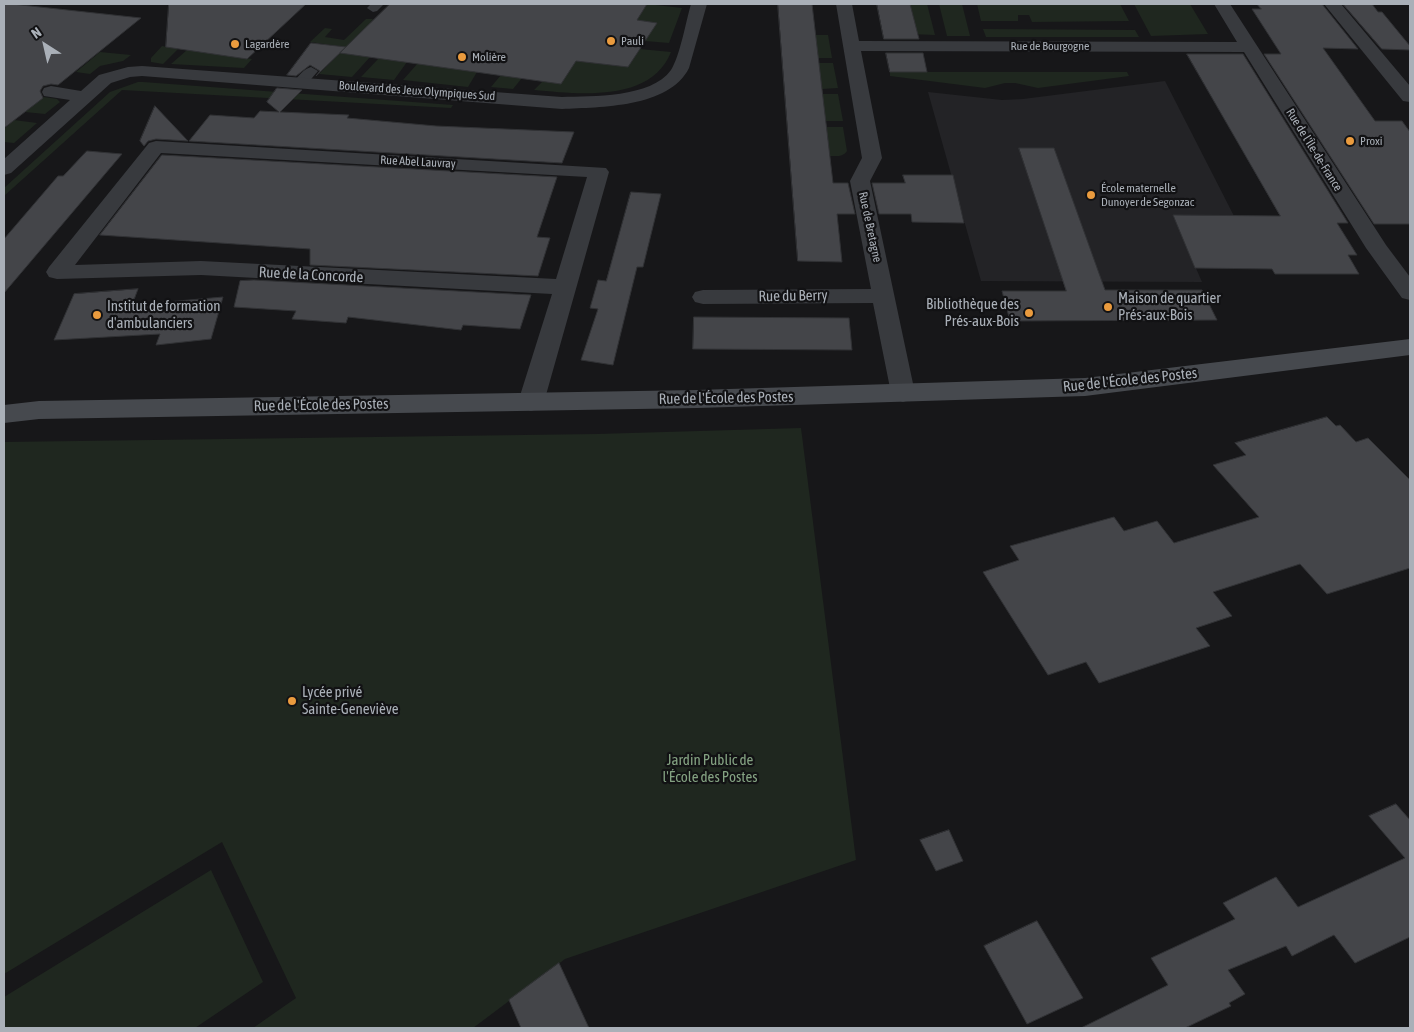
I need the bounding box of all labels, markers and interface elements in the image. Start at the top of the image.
north arrow [20,20,70,70]
text: N [28,24,44,42]
place label: Pauli [621,34,644,48]
marker: Pauli [605,35,617,47]
place label: Lagardère [245,37,289,51]
marker: Lagardère [229,38,241,50]
street label: Rue de Bourgogne [1011,39,1089,53]
place label: Molière [472,50,506,64]
marker: Molière [456,51,468,63]
street label: Boulevard des Jeux Olympiques Sud [338,78,496,104]
street label: Rue de l'Île-de-France [1283,106,1345,194]
place label: Proxi [1360,134,1383,148]
marker: Proxi [1344,135,1356,147]
street label: Rue Abel Lauvray [380,153,456,171]
place label: École maternelle Dunoyer de Segonzac [1101,181,1194,209]
marker: École maternelle Dunoyer de Segonzac [1085,189,1097,201]
street label: Rue de Bretagne [855,190,885,264]
street label: Rue de la Concorde [258,263,364,287]
street label: Rue du Berry [758,286,828,306]
place label: Maison de quartier Prés-aux-Bois [1118,289,1221,324]
place label: Bibliothèque des Prés-aux-Bois [926,295,1019,330]
place label: Institut de formation d'ambulanciers [107,297,221,332]
marker: Maison de quartier Prés-aux-Bois [1102,301,1114,313]
marker: Bibliothèque des Prés-aux-Bois [1023,307,1035,319]
marker: Institut de formation d'ambulanciers [91,309,103,321]
street label: Rue de l'École des Postes [1062,364,1198,396]
street label: Rue de l'École des Postes [658,388,794,408]
street label: Rue de l'École des Postes [253,395,389,415]
place label: Lycée privé Sainte-Geneviève [302,683,399,718]
marker: Lycée privé Sainte-Geneviève [286,695,298,707]
park label: Jardin Public de l'École des Postes [662,751,758,786]

